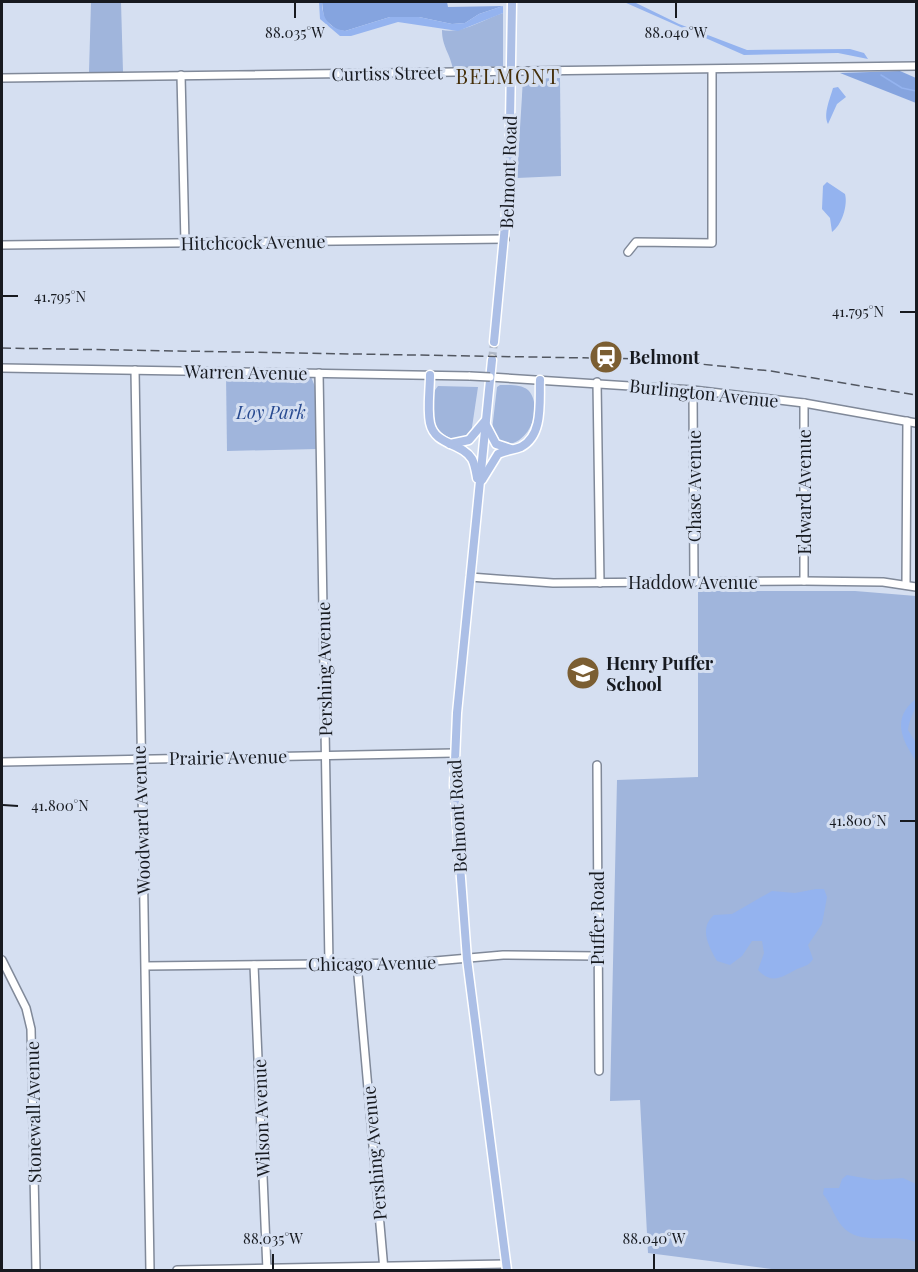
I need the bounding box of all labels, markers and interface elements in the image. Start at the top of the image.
text: 88.035°W [265,22,325,42]
text: 88.040°W [645,22,708,42]
street label: Curtiss Street [331,60,444,86]
district label: BELMONT [455,62,561,89]
street label: Belmont Road [494,114,522,229]
street label: Hitchcock Avenue [180,229,326,255]
text: 41.795°N [34,286,86,306]
text: 41.795°N [832,301,884,321]
station icon: Belmont [588,339,624,375]
place label: Belmont [629,345,700,369]
street label: Warren Avenue [183,359,308,385]
street label: Burlington Avenue [628,373,780,413]
park label: Loy Park [235,400,306,424]
street label: Edward Avenue [792,429,816,555]
street label: Chase Avenue [682,430,706,542]
street label: Haddow Avenue [628,570,758,594]
street label: Pershing Avenue [311,601,337,737]
place label: Henry Puffer School [606,651,714,696]
school or university icon: Henry Puffer School [565,655,601,691]
street label: Prairie Avenue [169,744,287,770]
street label: Woodward Avenue [126,745,156,896]
street label: Belmont Road [442,758,472,873]
text: 41.800°N [31,795,89,815]
text: 41.800°N [829,810,887,830]
street label: Puffer Road [585,870,609,965]
street label: Chicago Avenue [308,950,436,976]
street label: Stonewall Avenue [20,1041,46,1183]
street label: Wilson Avenue [247,1059,275,1178]
street label: Pershing Avenue [356,1085,392,1221]
text: 88.035°W [243,1228,303,1248]
text: 88.040°W [623,1228,686,1248]

